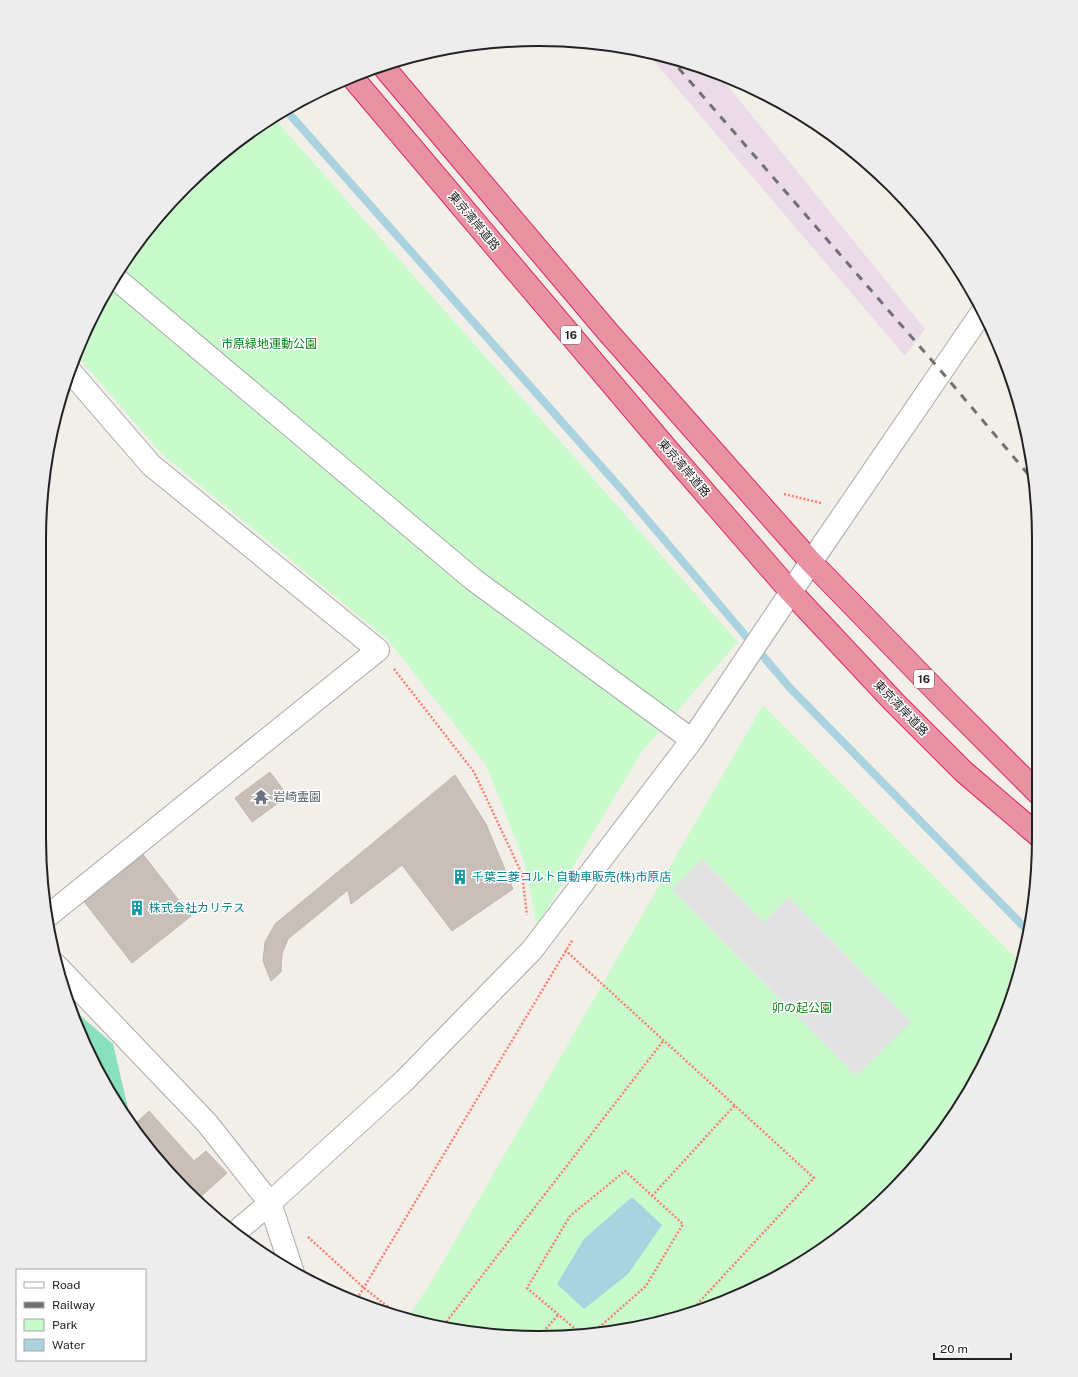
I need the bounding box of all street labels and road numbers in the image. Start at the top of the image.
street label: 東京湾岸道路 [445,189,503,253]
road number: 16 [561,326,581,344]
street label: 東京湾岸道路 [655,436,713,500]
road number: 16 [914,670,934,688]
street label: 東京湾岸道路 [871,677,931,739]

